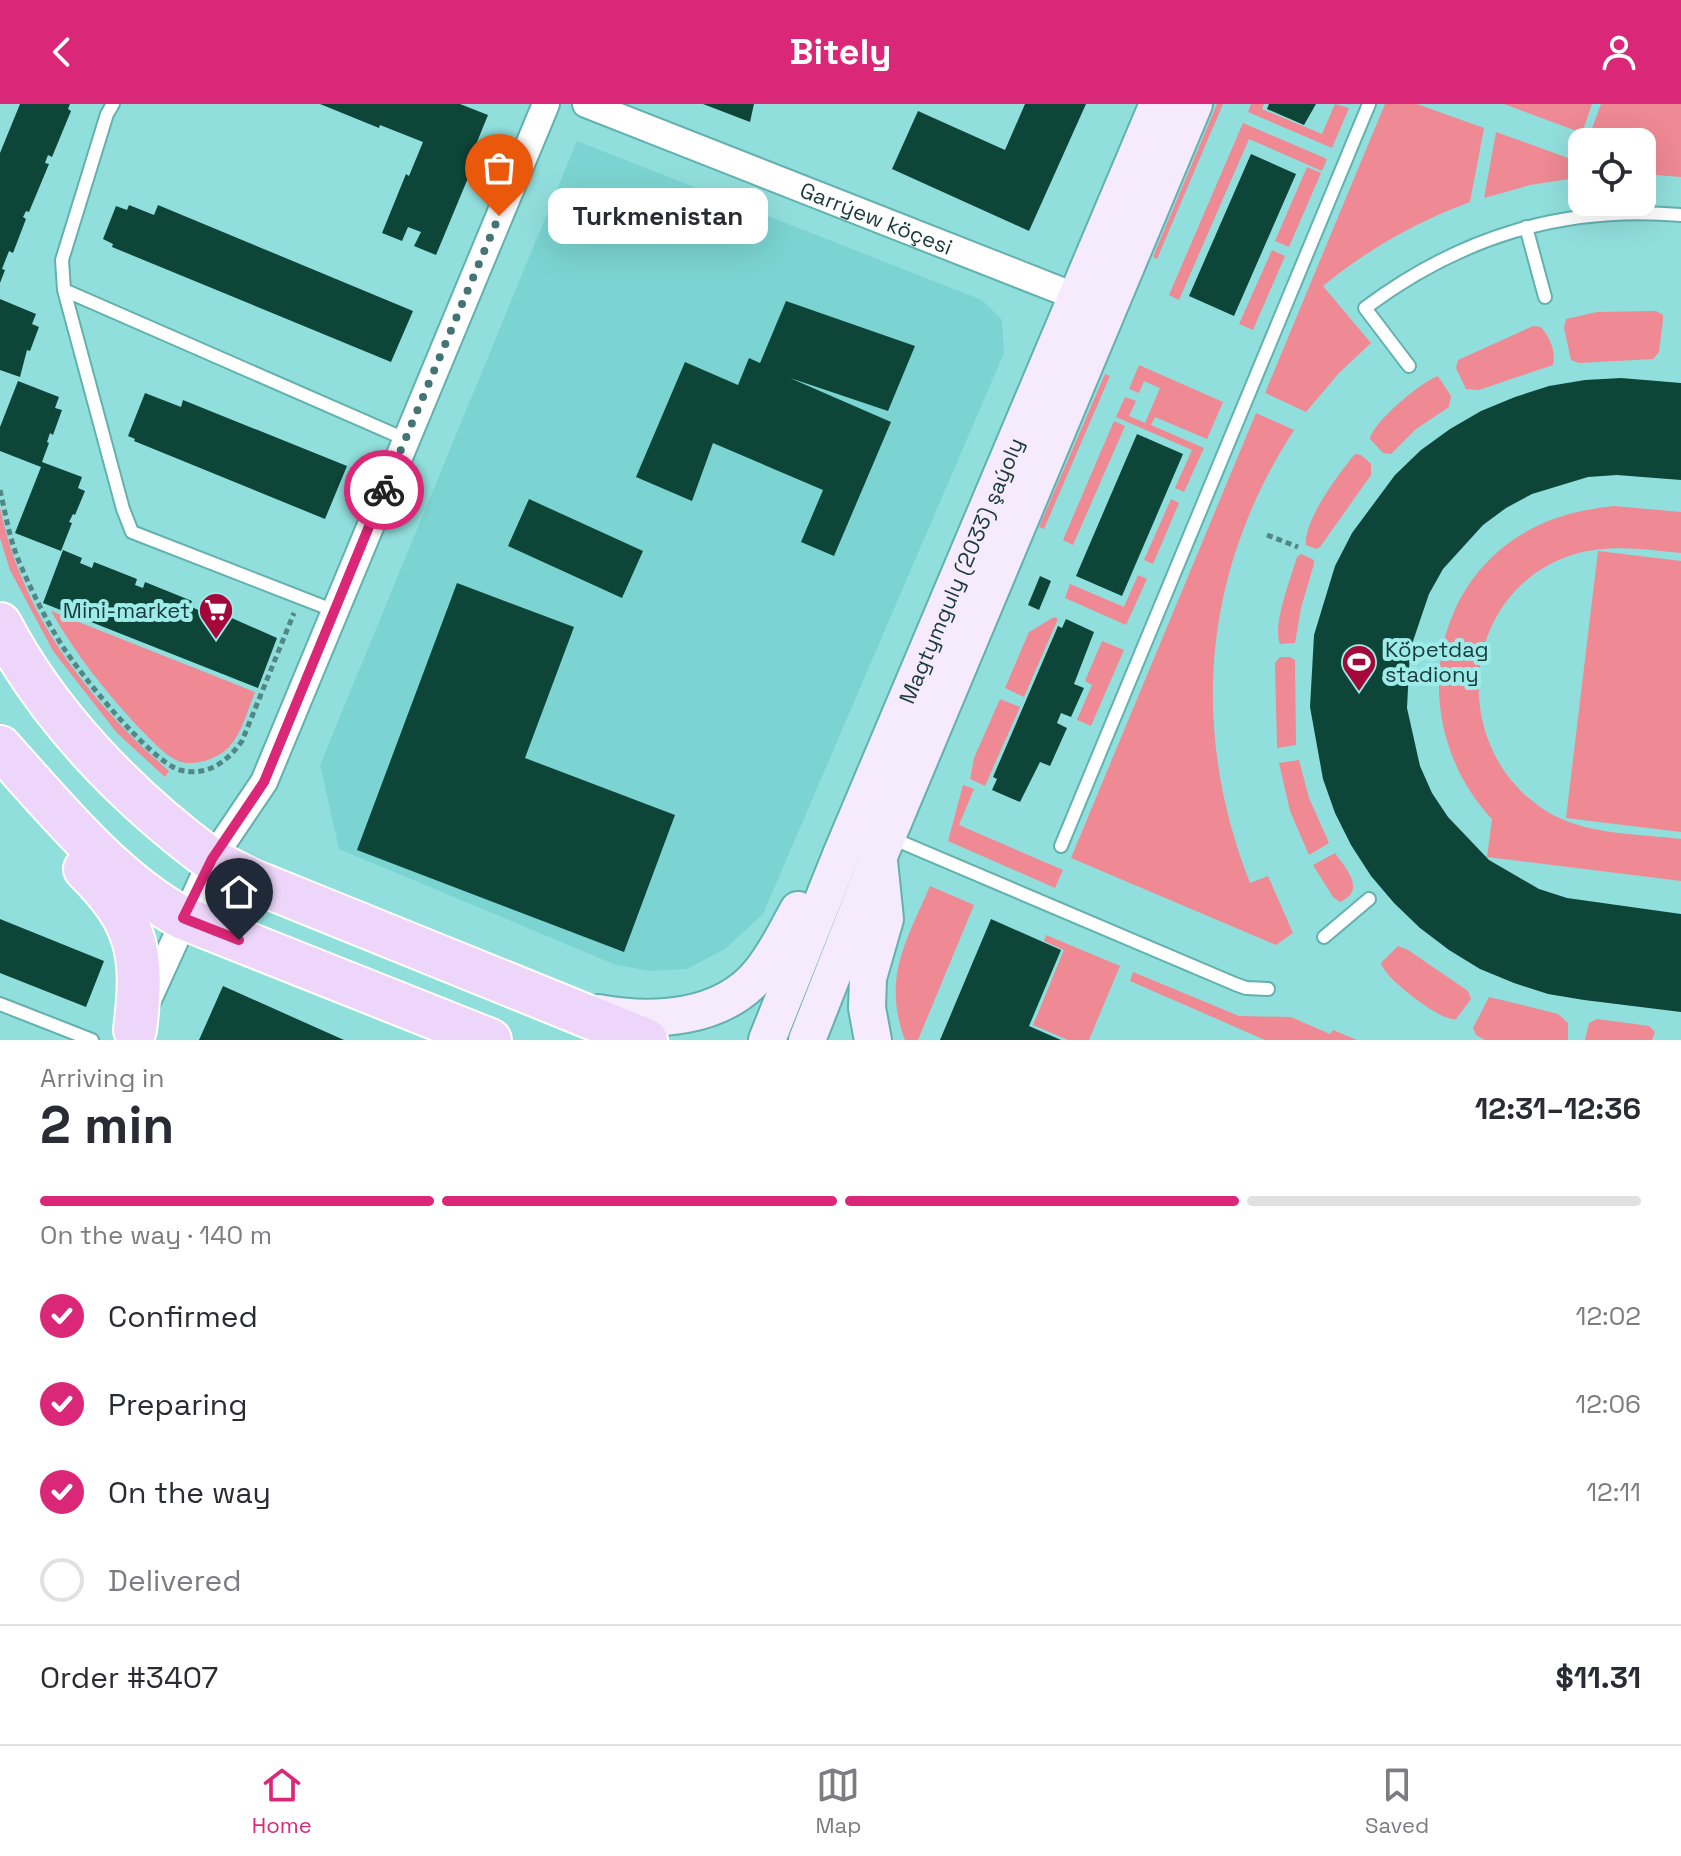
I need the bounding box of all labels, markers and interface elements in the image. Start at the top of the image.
text: Bitely [790,29,891,75]
icon: back [40,30,84,74]
icon: person [1597,30,1641,74]
map controls [1568,128,1656,216]
button: locate [1568,128,1656,216]
pin [465,134,533,216]
icon: bag [477,146,521,190]
street label: Garrýew köçesi [796,176,957,261]
callout: Turkmenistan [547,188,767,244]
text: Turkmenistan [573,199,743,233]
street label: Magtymguly (2033) şaýoly [893,433,1030,708]
courier [344,450,424,530]
icon: bike [362,468,406,512]
supermarket icon: Mini-market [197,591,235,641]
place label: Mini-market [63,596,190,624]
place label: Köpetdag stadiony [1385,635,1489,688]
sports icon: Köpetdag stadiony [1340,643,1378,693]
pin [205,858,273,940]
icon: home [217,870,261,914]
text: Arriving in [40,1061,164,1095]
text: 12:31–12:36 [1475,1089,1641,1128]
text: 2 min [40,1092,174,1158]
text: On the way · 140 m [40,1218,272,1252]
icon: check [40,1294,84,1338]
text: Confirmed [108,1297,258,1336]
text: 12:02 [1576,1299,1641,1333]
icon: check [40,1382,84,1426]
text: Preparing [108,1385,247,1424]
text: 12:06 [1575,1387,1641,1421]
icon: check [40,1470,84,1514]
text: On the way [108,1473,271,1512]
text: 12:11 [1586,1475,1641,1509]
text: Delivered [108,1561,242,1600]
text: Order #3407 [40,1658,218,1697]
text: $11.31 [1556,1658,1641,1697]
tab: Home [252,1763,312,1839]
tab: Map [815,1763,861,1839]
tab: Saved [1365,1763,1429,1839]

